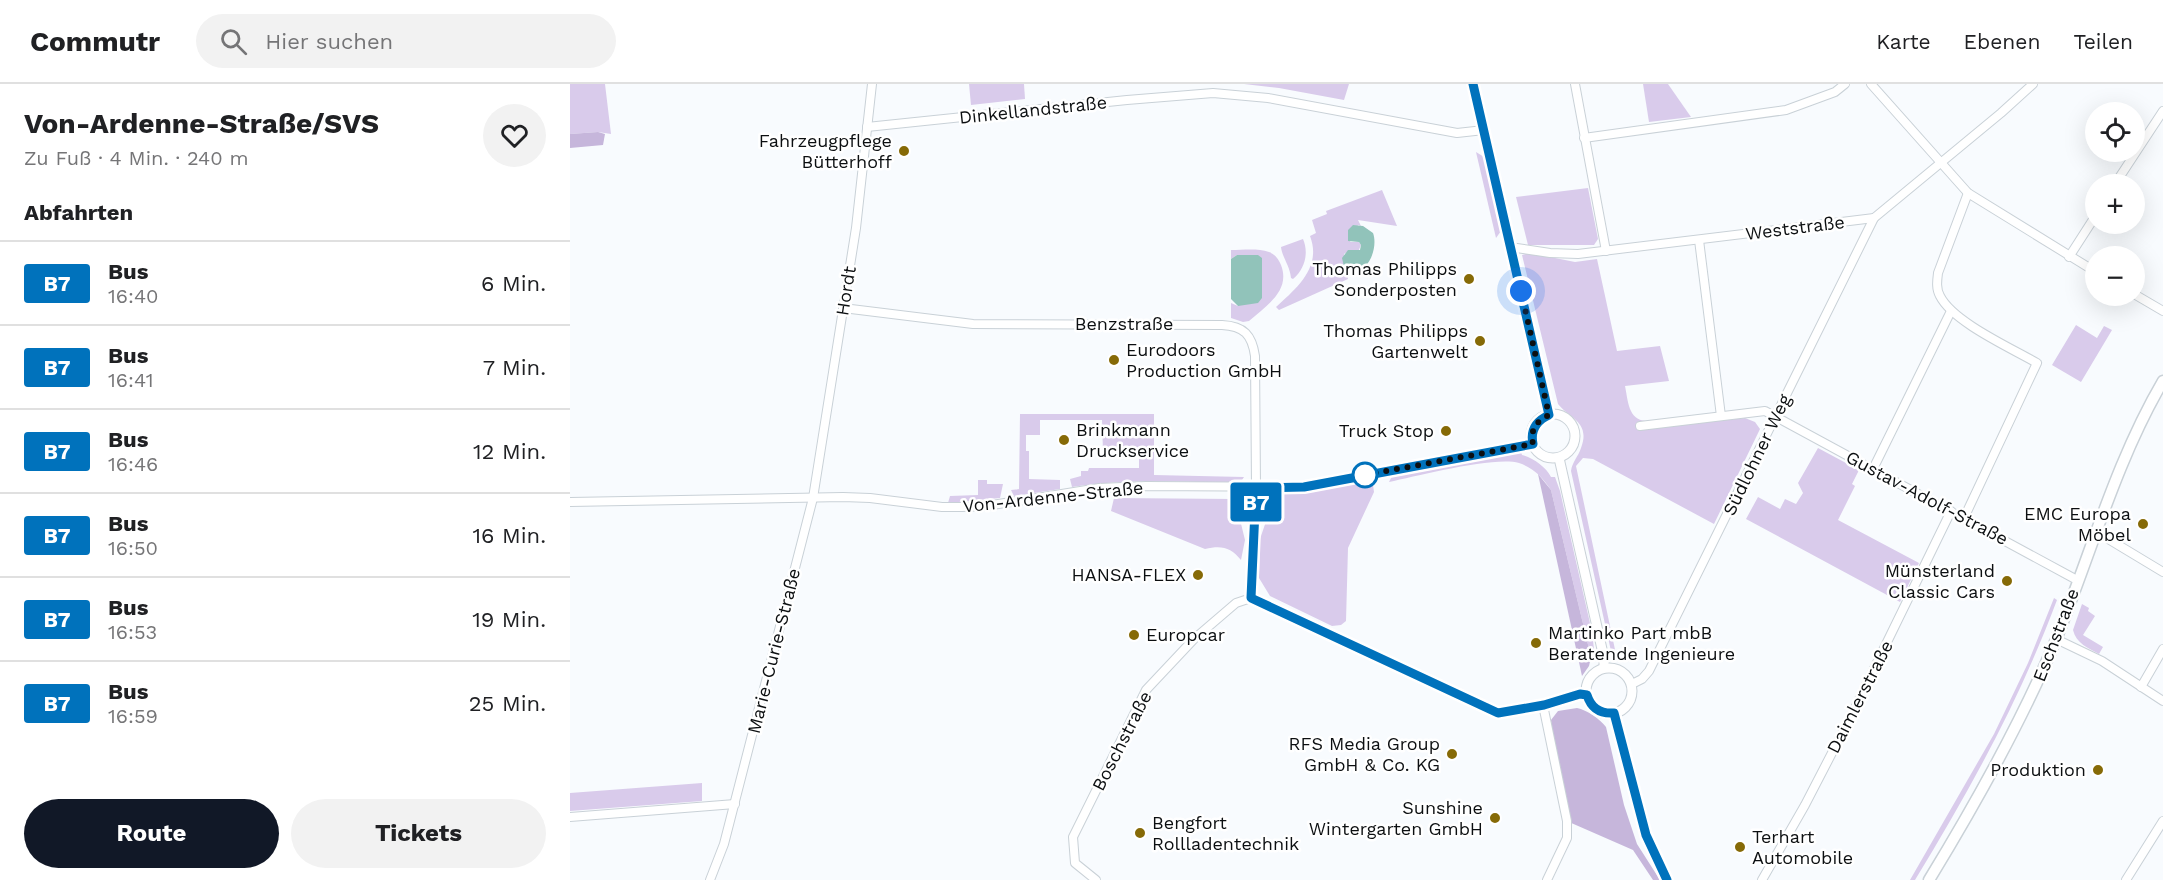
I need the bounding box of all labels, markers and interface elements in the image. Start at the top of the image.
search box [196,14,616,68]
text: Commutr [30,25,160,58]
icon: search [217,25,250,58]
text: Hier suchen [265,29,393,54]
text: Karte [1876,29,1931,54]
text: Ebenen [1964,29,2040,54]
text: Teilen [2073,29,2133,54]
street label: Dinkellandstraße [958,91,1108,128]
map controls [2085,102,2145,306]
button: locate [2085,102,2145,162]
button: heart [483,104,546,167]
text: Von-Ardenne-Straße/SVS [24,107,379,140]
place label: Fahrzeugpflege Bütterhoff [759,130,892,172]
marker: Fahrzeugpflege Bütterhoff [897,144,911,158]
text: Zu Fuß · 4 Min. · 240 m [24,146,248,170]
button: + [2085,174,2145,234]
text: Abfahrten [24,200,133,225]
street label: Weststraße [1744,211,1846,244]
button: − [2085,246,2145,306]
place label: Thomas Philipps Sonderposten [1312,258,1457,300]
text: Bus [108,259,148,284]
street label: Hordt [831,264,860,317]
text: B7 [43,271,71,296]
text: 6 Min. [481,271,546,296]
marker: Thomas Philipps Sonderposten [1462,272,1476,286]
your location [1506,276,1536,306]
text: 16:40 [108,284,159,308]
street label: Benzstraße [1075,313,1173,334]
place label: Thomas Philipps Gartenwelt [1323,320,1468,362]
marker: Thomas Philipps Gartenwelt [1473,334,1487,348]
place label: Eurodoors Production GmbH [1126,339,1282,381]
text: Bus [108,343,148,368]
marker: Eurodoors Production GmbH [1107,353,1121,367]
text: B7 [43,355,71,380]
text: 7 Min. [483,355,546,380]
text: 16:41 [108,368,154,392]
street label: Südlohner Weg [1718,390,1795,519]
place label: Brinkmann Druckservice [1076,419,1189,461]
place label: Truck Stop [1339,420,1434,441]
marker: Truck Stop [1439,424,1453,438]
text: Bus [108,427,148,452]
marker: Brinkmann Druckservice [1057,433,1071,447]
text: B7 [43,439,71,464]
text: 12 Min. [473,439,546,464]
street label: Gustav-Adolf-Straße [1843,446,2012,549]
text: 16:46 [108,452,158,476]
unlabelled marker [1352,462,1378,488]
street label: Von-Ardenne-Straße [962,477,1144,516]
line badge: B7 [1229,482,1283,522]
text: B7 [1242,490,1270,515]
place label: EMC Europa Möbel [2024,503,2131,545]
text: Bus [108,511,148,536]
marker: EMC Europa Möbel [2136,517,2150,531]
text: B7 [43,523,71,548]
text: 16 Min. [472,523,546,548]
text: 16:50 [108,536,158,560]
place label: Münsterland Classic Cars [1885,560,1995,602]
place label: HANSA-FLEX [1072,564,1186,585]
street label: Marie-Curie-Straße [743,566,804,736]
marker: HANSA-FLEX [1191,568,1205,582]
marker: Münsterland Classic Cars [2000,574,2014,588]
street label: Eschstraße [2028,585,2083,684]
text: Bus [108,595,148,620]
text: B7 [43,607,71,632]
text: 19 Min. [472,607,546,632]
text: 16:53 [108,620,157,644]
place label: Martinko Part mbB Beratende Ingenieure [1548,622,1735,664]
place label: Europcar [1146,624,1225,645]
marker: Europcar [1127,628,1141,642]
marker: Martinko Part mbB Beratende Ingenieure [1529,636,1543,650]
street label: Daimlerstraße [1822,637,1897,757]
text: Bus [108,679,148,704]
street label: Boschstraße [1087,687,1156,794]
text: B7 [43,691,71,716]
text: 25 Min. [469,691,546,716]
text: 16:59 [108,704,158,728]
place label: RFS Media Group GmbH & Co. KG [1288,733,1440,775]
marker: RFS Media Group GmbH & Co. KG [1445,747,1459,761]
place label: Produktion [1990,759,2086,780]
marker: Produktion [2091,763,2105,777]
place label: Sunshine Wintergarten GmbH [1309,797,1483,839]
button: Route [24,799,279,868]
button: Tickets [291,799,546,868]
marker: Sunshine Wintergarten GmbH [1488,811,1502,825]
place label: Bengfort Rollladentechnik [1152,812,1299,854]
marker: Bengfort Rollladentechnik [1133,826,1147,840]
place label: Terhart Automobile [1752,826,1853,868]
marker: Terhart Automobile [1733,840,1747,854]

